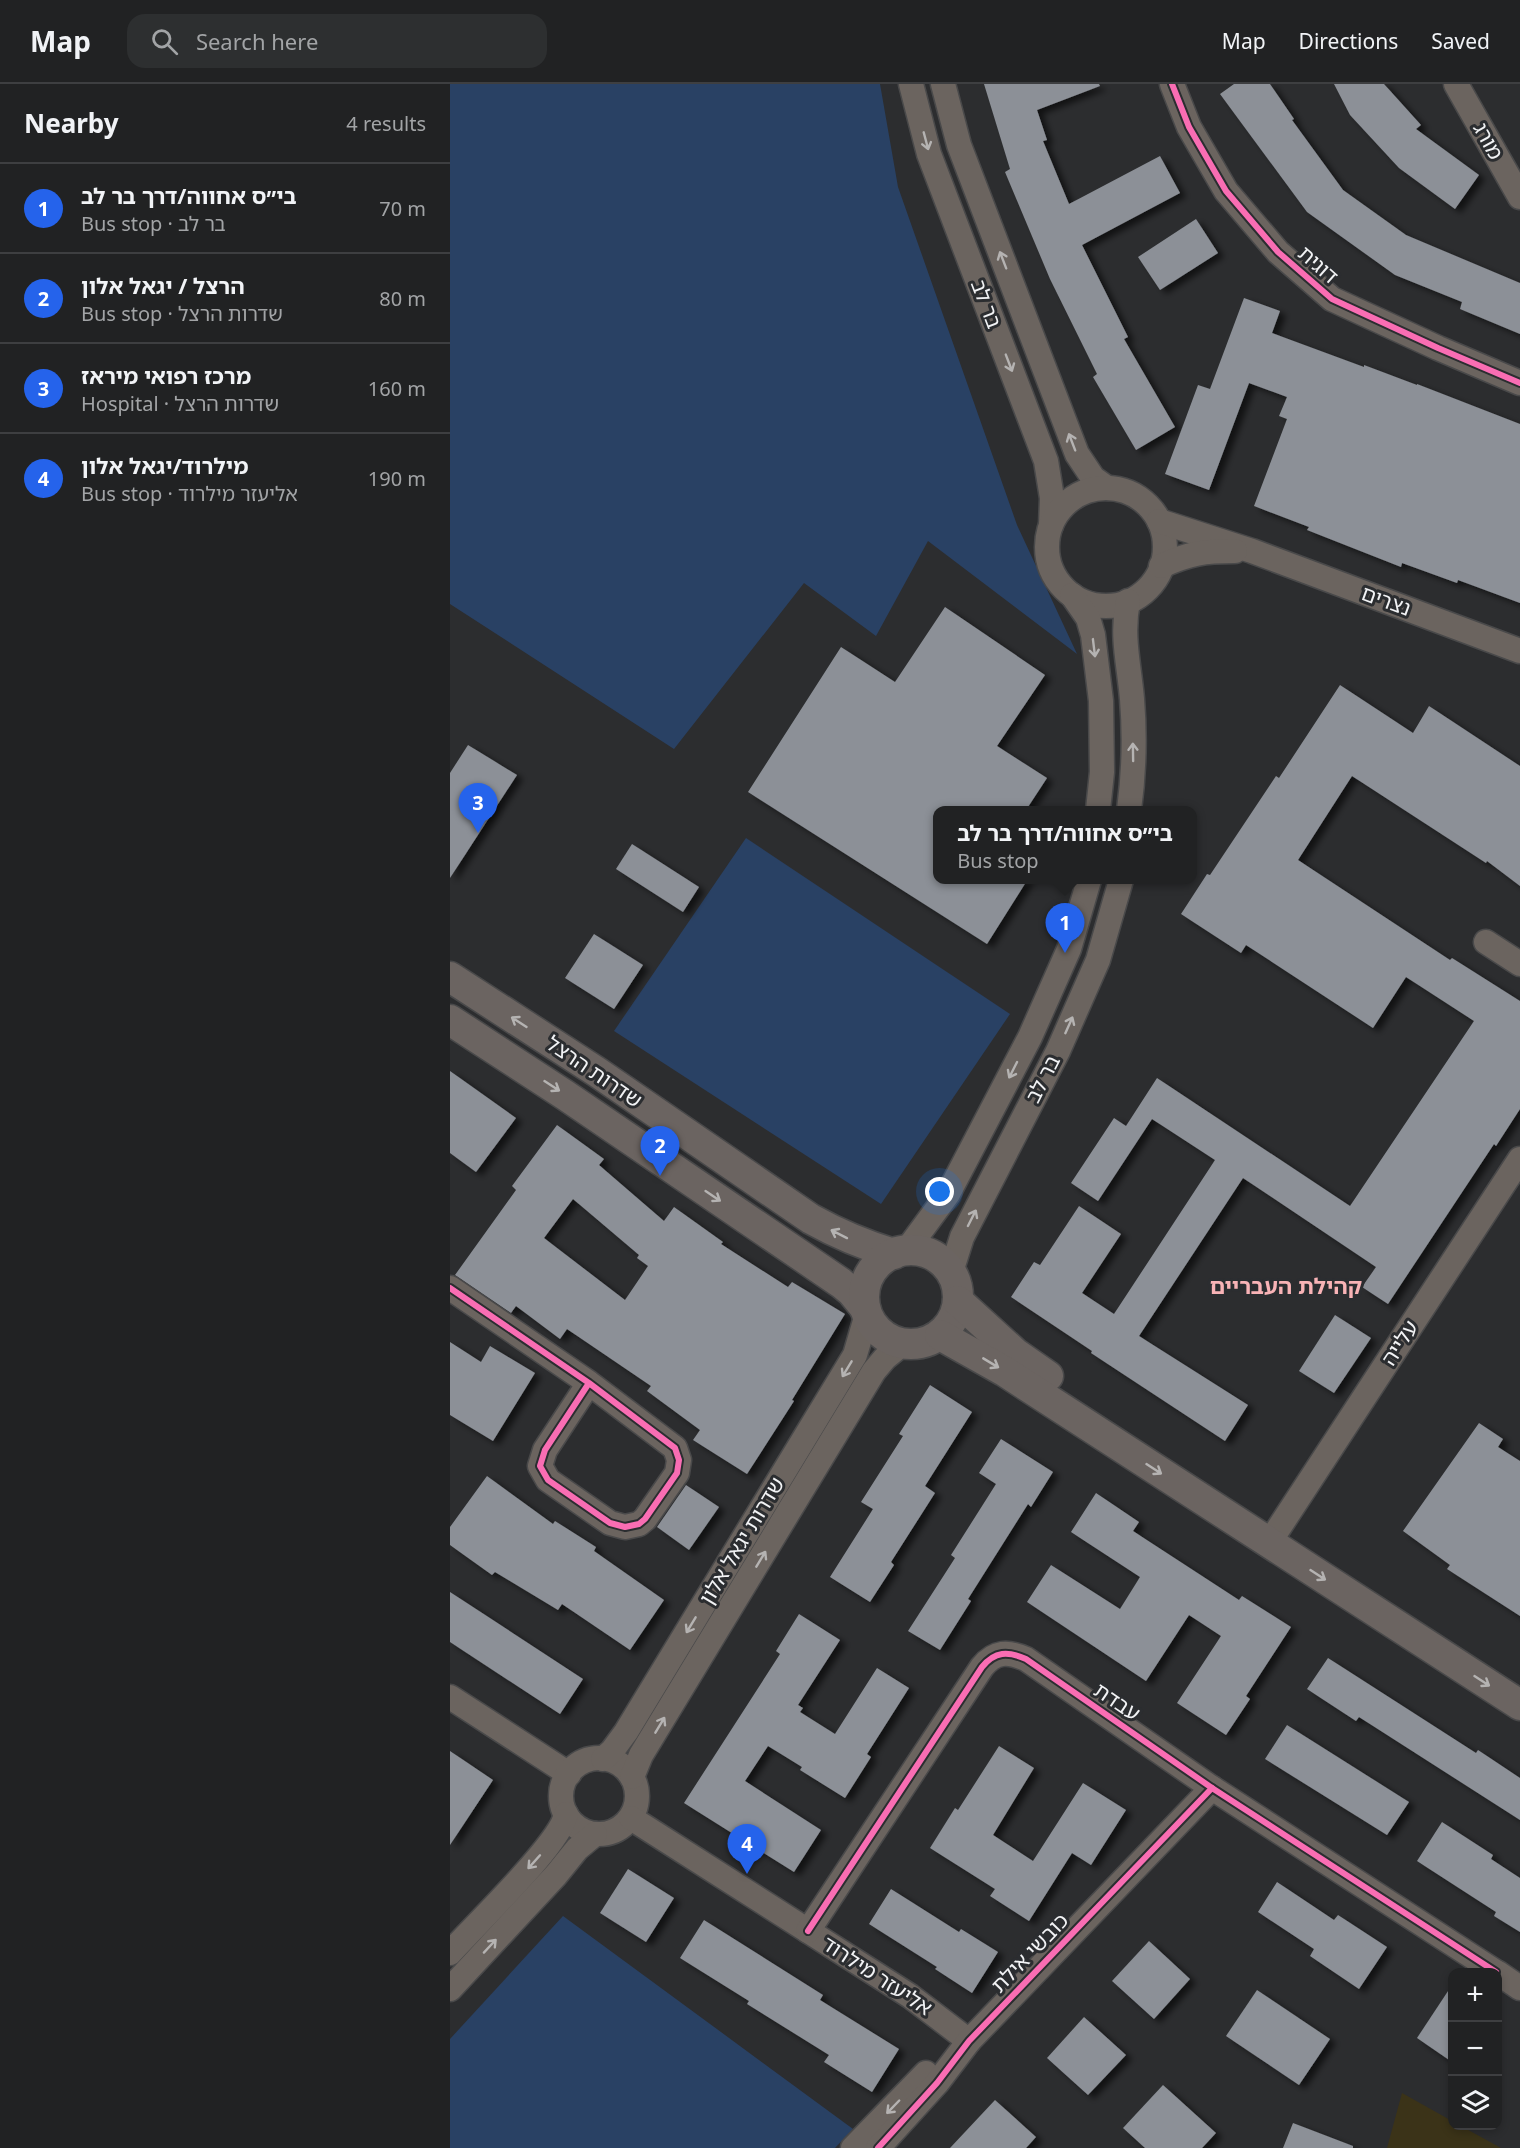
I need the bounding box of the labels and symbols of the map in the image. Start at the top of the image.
street label: מורג [1467,117,1511,164]
one-way arrow [920,131,932,150]
street label: דוגית [1292,239,1345,290]
one-way arrow [997,251,1008,270]
street label: בר לב [965,275,1009,332]
one-way arrow [1004,353,1015,371]
one-way arrow [1066,433,1077,452]
street label: נצרים [1358,578,1415,622]
one-way arrow [1089,637,1100,657]
one-way arrow [1127,743,1139,763]
pin: 3 [459,784,498,833]
pin: 1 [1046,904,1084,953]
one-way arrow [511,1016,528,1028]
one-way arrow [1064,1017,1075,1035]
street label: שדרות הרצל [541,1029,648,1114]
street label: בר לב [1018,1050,1066,1107]
one-way arrow [1007,1060,1018,1078]
one-way arrow [543,1080,560,1092]
pin: 2 [640,1126,680,1176]
your location [925,1177,954,1206]
one-way arrow [704,1190,721,1202]
one-way arrow [966,1210,978,1227]
one-way arrow [830,1228,848,1240]
district label: קהילת העבריים [1210,1270,1362,1300]
street label: עלייה [1374,1314,1424,1370]
one-way arrow [982,1357,999,1369]
one-way arrow [840,1360,853,1377]
one-way arrow [1146,1463,1163,1476]
street label: שדרות יגאל אלון [692,1472,790,1609]
one-way arrow [755,1551,767,1568]
one-way arrow [1309,1569,1326,1581]
one-way arrow [685,1616,697,1633]
one-way arrow [1473,1675,1490,1687]
street label: עבדת [1089,1676,1146,1727]
one-way arrow [654,1717,666,1734]
pin: 4 [728,1824,766,1874]
one-way arrow [527,1854,541,1869]
street label: כובשי אילת [984,1907,1074,1998]
street label: אליעזר מילרוד [817,1929,938,2021]
one-way arrow [483,1939,497,1954]
one-way arrow [885,2099,900,2114]

